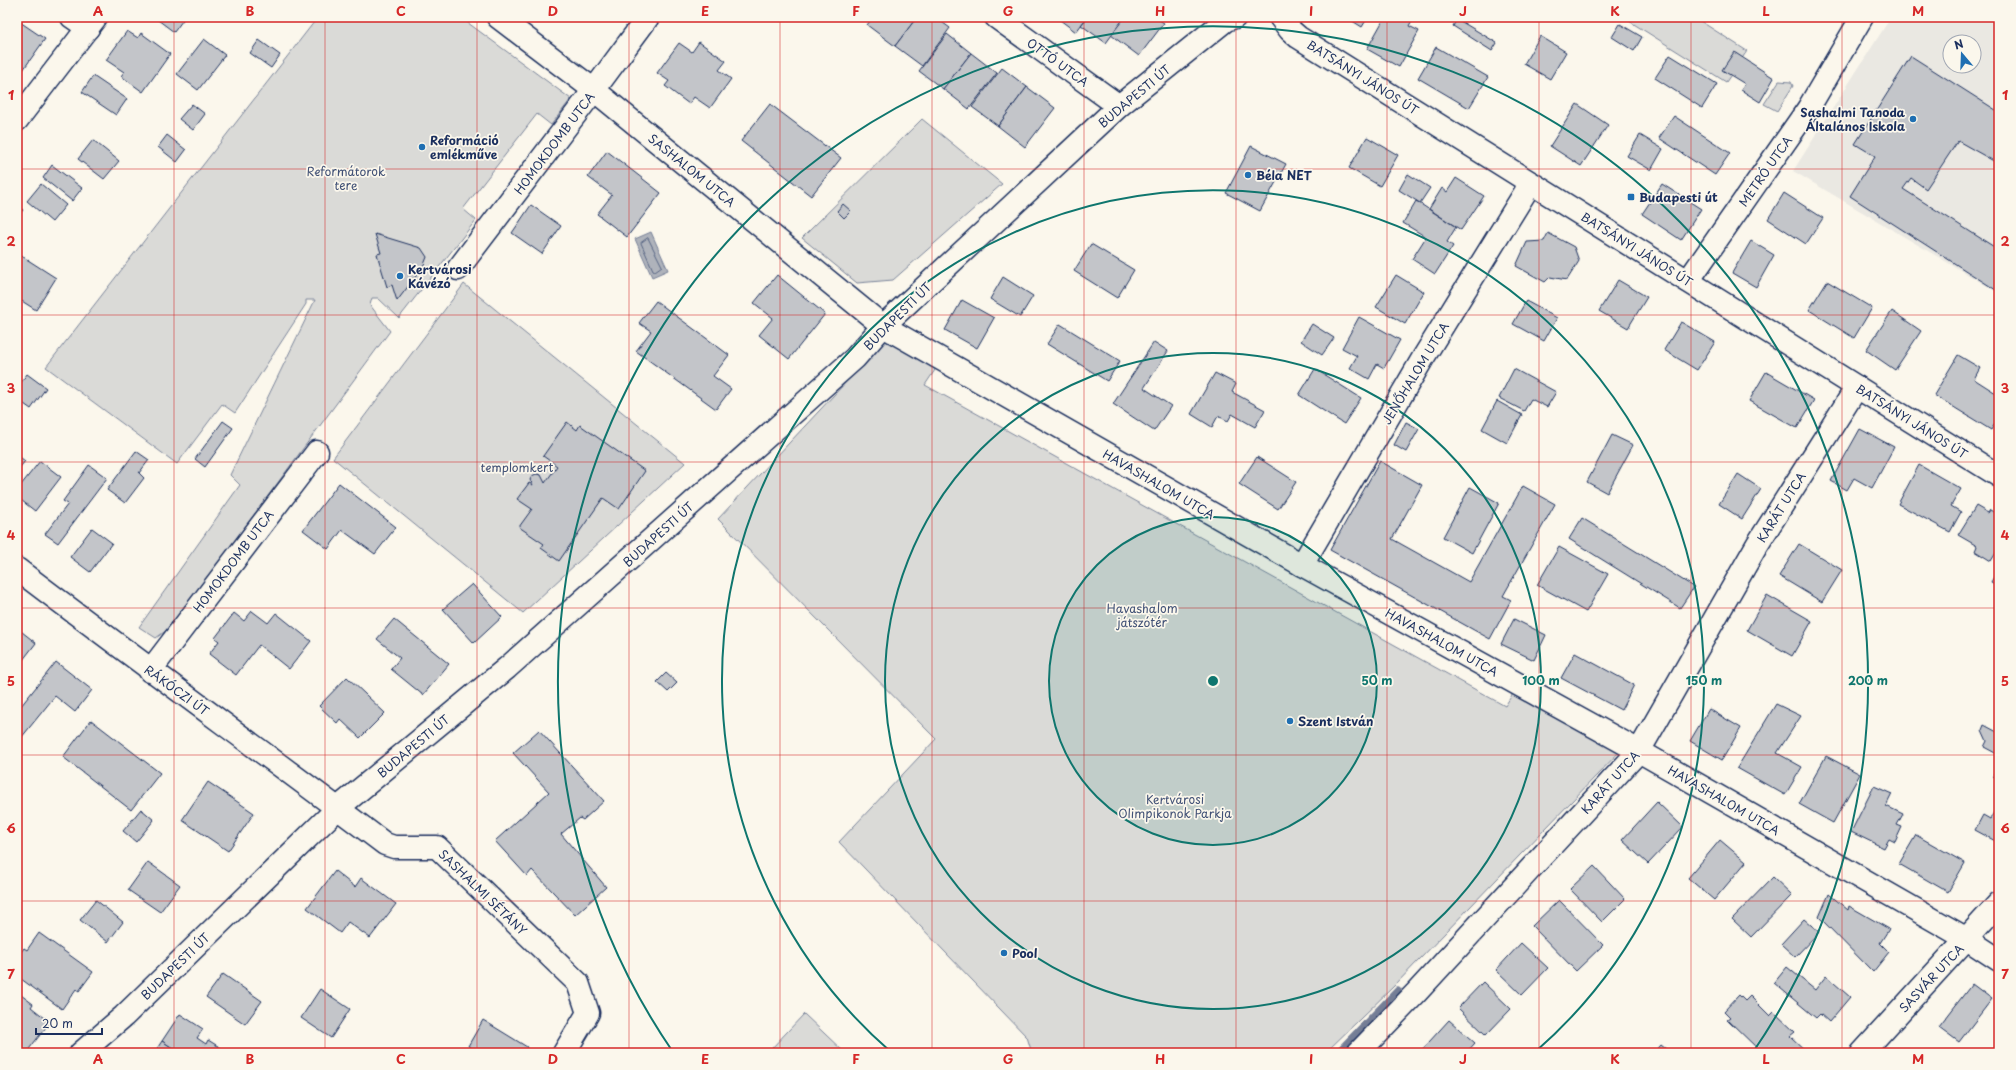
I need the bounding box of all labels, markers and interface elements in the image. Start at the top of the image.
text: A [93,1,103,20]
text: B [246,1,255,20]
text: C [396,1,406,20]
text: D [548,1,558,20]
text: E [701,1,709,20]
text: F [852,1,860,20]
text: G [1003,1,1013,20]
text: H [1155,1,1165,20]
text: I [1309,1,1313,20]
text: J [1459,1,1467,20]
text: K [1610,1,1620,20]
text: L [1762,1,1770,20]
text: M [1912,1,1924,20]
street label: OTTÓ UTCA [1023,33,1093,91]
north arrow [1942,34,1982,74]
street label: BATSÁNYI JÁNOS ÚT [1304,35,1423,119]
text: N [1952,35,1966,54]
street label: BUDAPESTI ÚT [1094,60,1175,132]
text: 1 [8,85,14,104]
text: 1 [2002,85,2008,104]
street label: HOMOKDOMB UTCA [510,88,598,198]
place label: Sashalmi Tanoda Általános Iskola [1800,103,1906,135]
marker: Sashalmi Tanoda Általános Iskola [1908,114,1918,124]
street label: SASHALOM UTCA [645,129,739,211]
place label: Reformáció emlékműve [430,131,499,163]
street label: METRÓ UTCA [1734,132,1796,210]
marker: Reformáció emlékműve [417,142,427,152]
park label: Reformátorok tere [307,162,386,194]
place label: Béla NET [1256,166,1312,184]
marker: Béla NET [1243,170,1253,180]
place label: Budapesti út [1639,188,1718,206]
marker: Budapesti út [1626,192,1636,202]
street label: BATSÁNYI JÁNOS ÚT [1578,207,1697,291]
text: 2 [6,231,16,250]
text: 2 [2000,231,2010,250]
place label: Kertvárosi Kávézó [408,260,472,292]
marker: Kertvárosi Kávézó [395,271,405,281]
street label: BUDAPESTI ÚT [859,278,935,354]
street label: JENŐHALOM UTCA [1377,318,1453,428]
text: 3 [7,378,16,397]
text: 3 [2001,378,2010,397]
street label: BATSÁNYI JÁNOS ÚT [1853,379,1972,463]
street label: HAVASHALOM UTCA [1100,445,1218,523]
park label: templomkert [480,458,554,476]
street label: KARÁT UTCA [1752,468,1810,546]
street label: BUDAPESTI ÚT [619,497,698,571]
street label: HOMOKDOMB UTCA [189,506,277,616]
text: 4 [7,525,16,544]
text: 4 [2001,525,2010,544]
park label: Havashalom játszótér [1106,599,1178,631]
street label: HAVASHALOM UTCA [1382,604,1502,680]
street label: RÁKÓCZI ÚT [141,660,214,720]
text: 5 [7,671,15,690]
text: 50 m [1361,671,1393,689]
text: 100 m [1522,671,1560,689]
text: 150 m [1686,671,1722,689]
text: 200 m [1848,671,1888,689]
text: 5 [2001,671,2009,690]
centre of rings [1206,674,1220,688]
street label: BUDAPESTI ÚT [373,710,454,782]
place label: Szent István [1298,712,1374,730]
marker: Szent István [1285,716,1295,726]
street label: KARÁT UTCA [1577,746,1643,818]
street label: HAVASHALOM UTCA [1665,761,1783,839]
park label: Kertvárosi Olimpikonok Parkja [1118,790,1232,822]
text: 6 [6,818,16,837]
text: 6 [2000,818,2010,837]
street label: SASHALMI SÉTÁNY [435,845,531,939]
street label: BUDAPESTI ÚT [137,928,214,1004]
street label: SASVÁR UTCA [1894,940,1968,1016]
place label: Pool [1012,944,1038,962]
marker: Pool [999,948,1009,958]
text: 7 [7,964,15,983]
text: 7 [2001,964,2009,983]
scale bar [36,1010,102,1036]
text: 20 m [42,1014,73,1032]
text: A [93,1049,103,1068]
text: B [246,1049,255,1068]
text: C [396,1049,406,1068]
text: D [548,1049,558,1068]
text: E [701,1049,709,1068]
text: F [852,1049,860,1068]
text: G [1003,1049,1013,1068]
text: H [1155,1049,1165,1068]
text: I [1309,1049,1313,1068]
text: J [1459,1049,1467,1068]
text: K [1610,1049,1620,1068]
text: L [1762,1049,1770,1068]
text: M [1912,1049,1924,1068]

